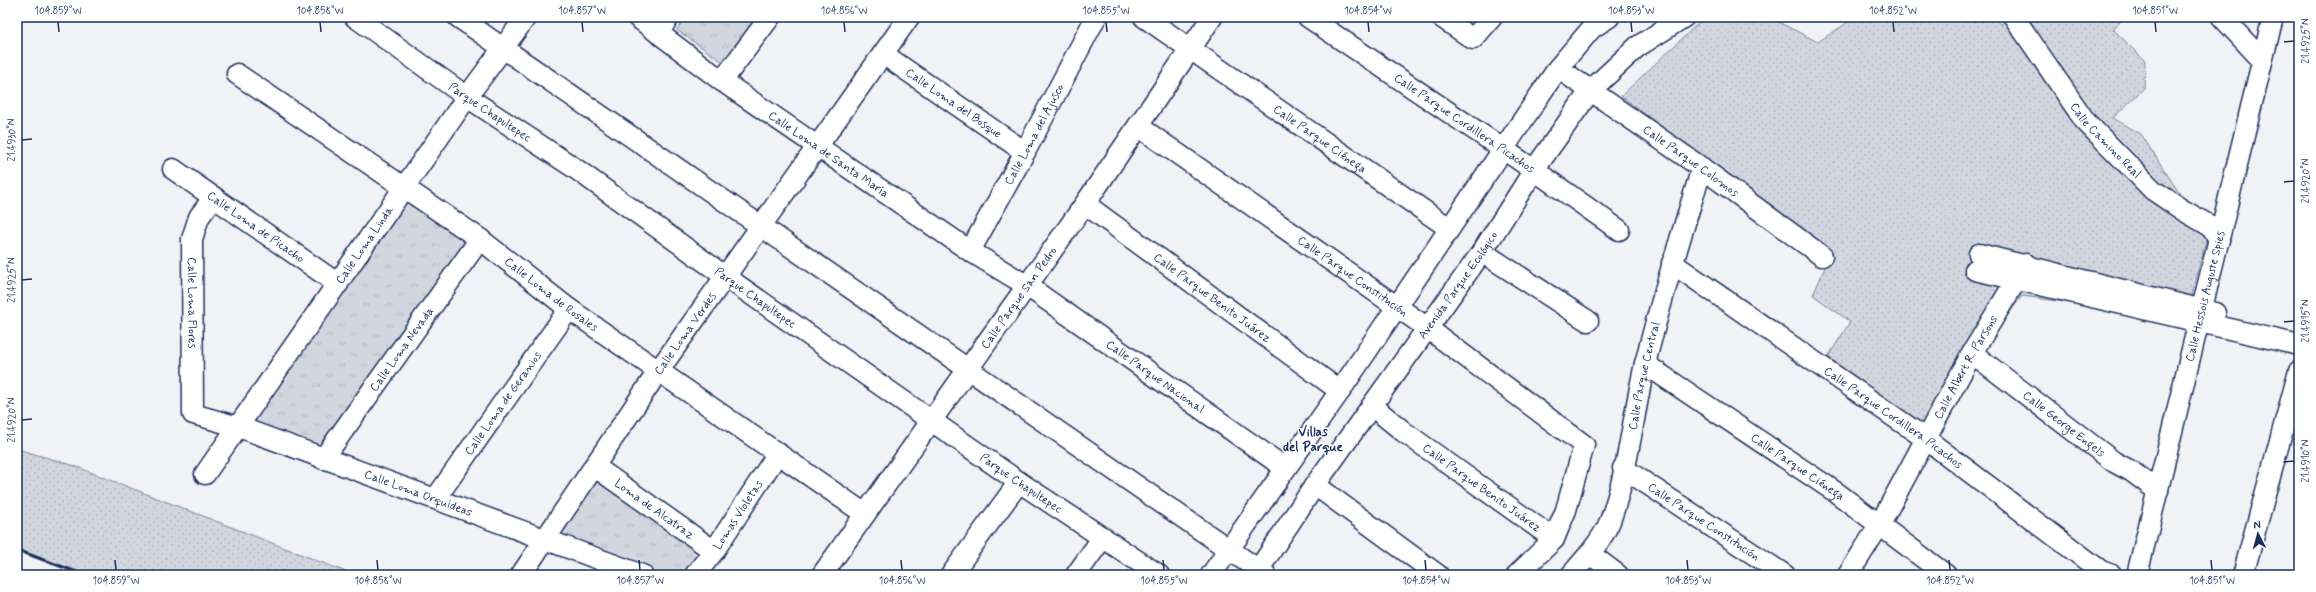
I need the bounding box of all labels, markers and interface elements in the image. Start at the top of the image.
text: 104.859°W [34,4,82,18]
text: 104.858°W [296,4,344,18]
text: 104.857°W [558,4,606,18]
text: 104.856°W [821,4,867,18]
text: 104.855°W [1082,4,1130,18]
text: 104.854°W [1344,4,1392,18]
text: 104.853°W [1608,4,1654,18]
text: 104.852°W [1869,4,1917,18]
text: 104.851°W [2132,4,2178,18]
text: 21.4925°N [2299,18,2313,64]
street label: Calle Loma del Bosque [902,65,1004,142]
street label: Calle Parque Cordillera Picachos [1390,70,1538,178]
street label: Parque Chapultepec [445,79,534,146]
street label: Calle Loma del Ajusco [1001,81,1068,188]
street label: Calle Camino Real [2066,100,2144,182]
street label: Calle Parque Ciénega [1270,102,1369,177]
street label: Calle Loma de Santa María [765,108,892,202]
text: 21.4930°N [5,118,19,162]
street label: Calle Parque Colomos [1639,122,1742,202]
text: 21.4920°N [2299,158,2313,203]
street label: Calle Loma de Picacho [203,188,307,267]
street label: Calle Loma Linda [332,203,398,288]
street label: Avenida Parque Ecológico [1415,228,1502,343]
street label: Calle Hessois Auguste Spies [2182,229,2230,363]
street label: Calle Parque Constitución [1294,233,1411,321]
street label: Calle Parque San Pedro [978,244,1061,353]
street label: Calle Parque Benito Juárez [1150,250,1274,347]
street label: Calle Loma de Rosales [501,254,601,336]
text: 21.4925°N [5,257,19,303]
street label: Calle Loma Flores [183,257,200,349]
street label: Parque Chapultepec [711,264,799,333]
street label: Calle Loma Verdes [651,289,721,378]
text: 21.4915°N [2299,299,2313,343]
street label: Calle Loma Nevada [367,304,438,395]
street label: Calle Albert R. Parsons [1931,312,2002,422]
street label: Calle Parque Central [1625,320,1665,431]
street label: Calle Parque Nacional [1102,337,1207,418]
street label: Calle Loma de Geranios [461,348,546,459]
street label: Calle Parque Cordillera Picachos [1820,364,1966,473]
street label: Calle George Engels [2019,388,2108,462]
text: 21.4920°N [5,397,19,442]
district label: Villas del Parque [1283,424,1344,456]
street label: Calle Parque Ciénega [1747,430,1847,505]
text: 21.4910°N [2299,439,2313,482]
street label: Calle Parque Benito Juárez [1419,441,1544,537]
street label: Parque Chapultepec [976,450,1065,517]
street label: Calle Loma Orquídeas [362,467,474,521]
street label: Loma de Alcatraz [611,476,697,544]
street label: Lomas Violetas [710,477,768,553]
street label: Calle Parque Constitución [1644,479,1762,565]
north arrow [2238,514,2278,554]
text: N [2253,518,2261,532]
text: 104.859°W [92,574,140,588]
text: 104.858°W [354,574,402,588]
text: 104.857°W [616,574,664,588]
text: 104.856°W [879,574,925,588]
text: 104.855°W [1140,574,1188,588]
text: 104.854°W [1402,574,1450,588]
text: 104.853°W [1665,574,1711,588]
text: 104.852°W [1926,574,1974,588]
text: 104.851°W [2189,574,2235,588]

